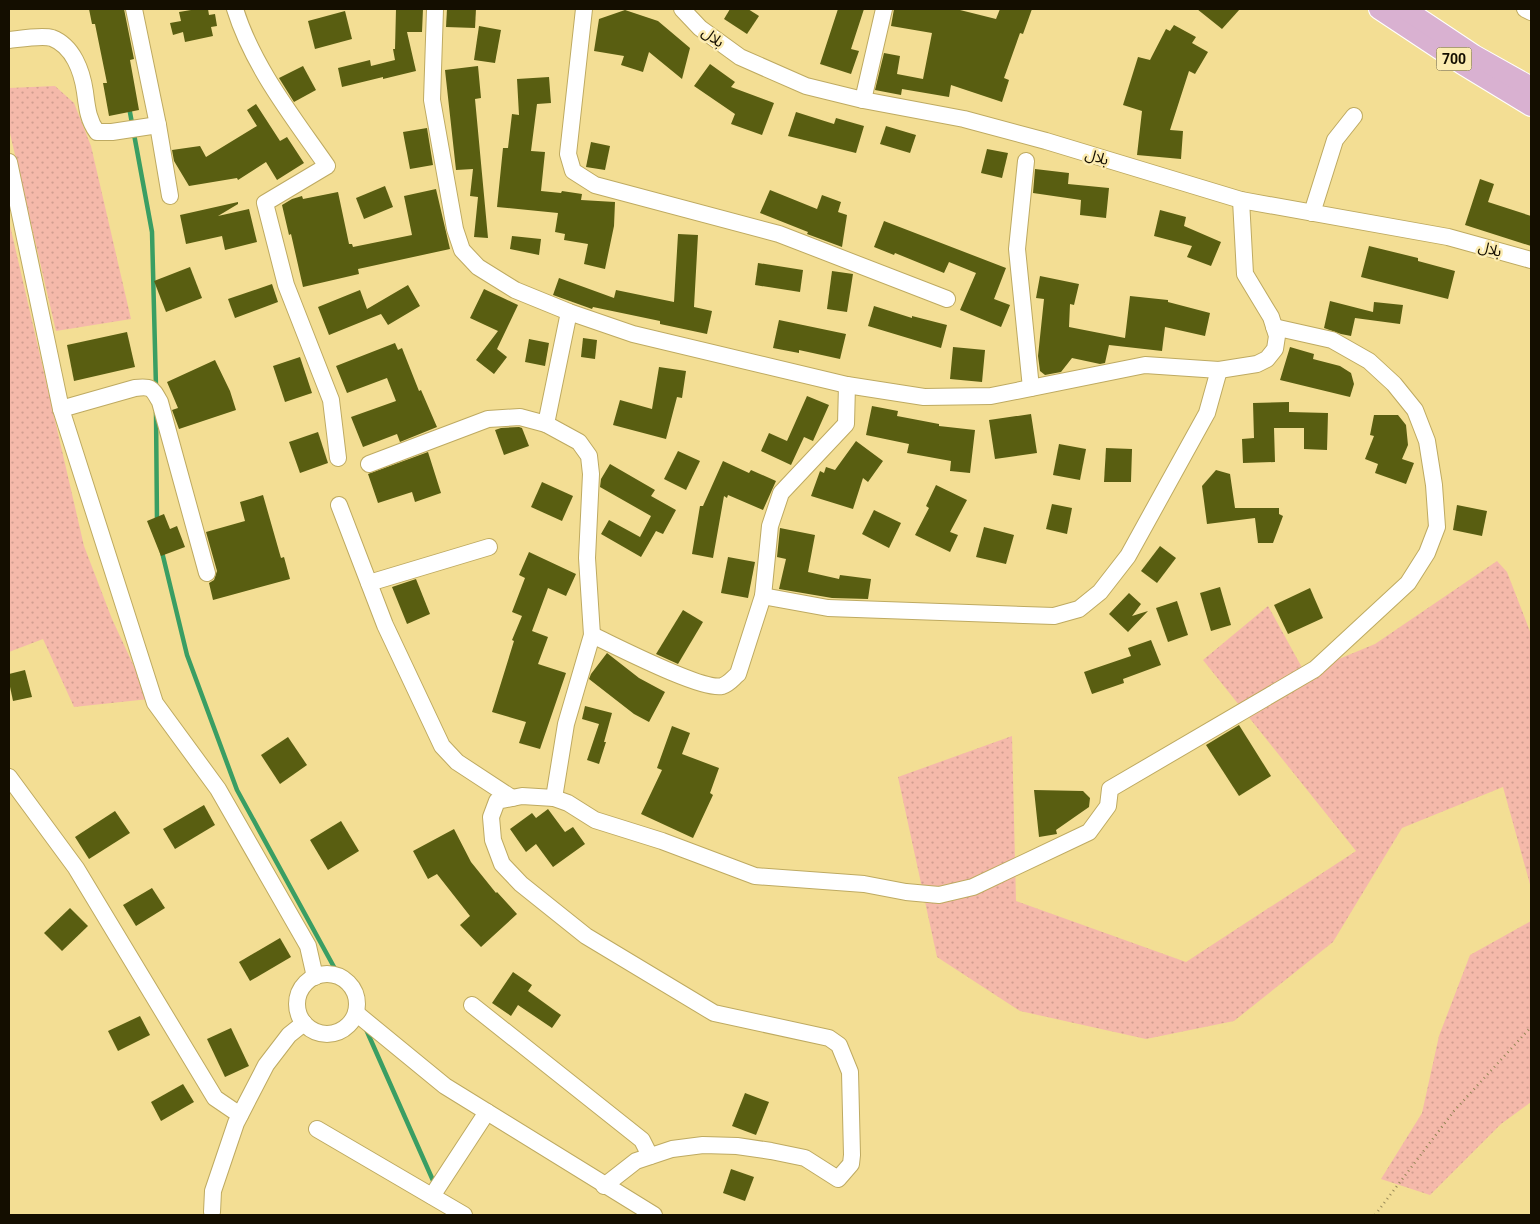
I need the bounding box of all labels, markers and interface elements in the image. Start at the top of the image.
street label: بلال [698,23,728,51]
road number: 700 [1436,48,1472,70]
street label: بلال [1083,145,1111,169]
street label: بلال [1476,237,1504,261]

